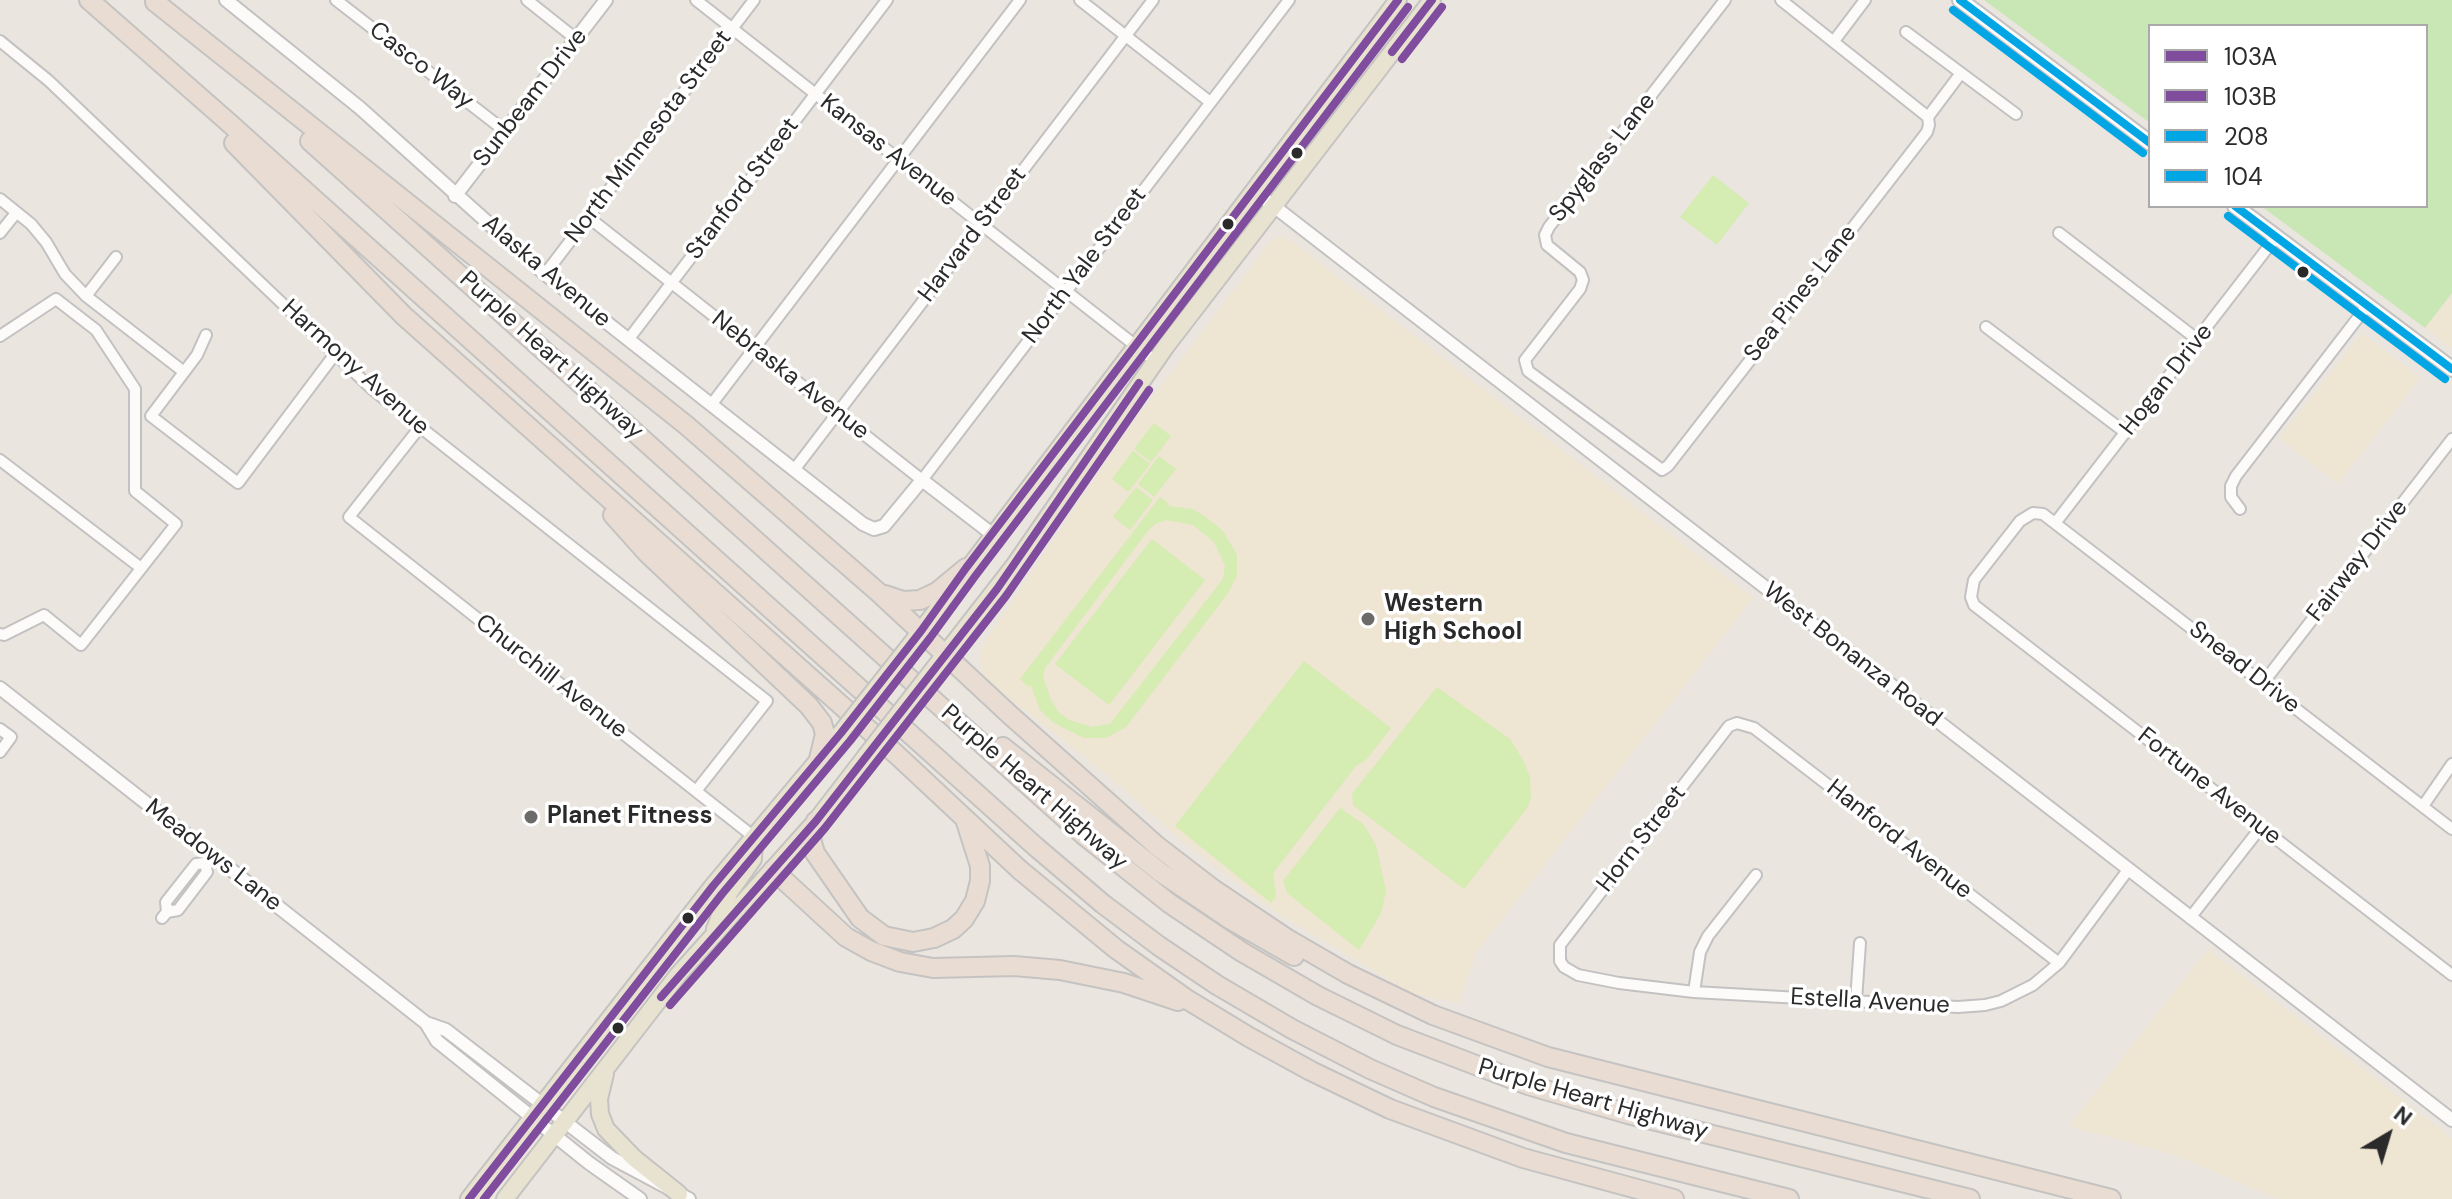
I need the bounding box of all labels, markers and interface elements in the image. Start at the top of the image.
street label: Casco Way [363,16,479,116]
street label: Sunbeam Drive [468,23,594,173]
legend [2148,24,2428,208]
street label: North Minnesota Street [560,25,738,249]
text: 103A [2224,41,2277,72]
text: 103B [2224,81,2277,112]
street label: Spyglass Lane [1544,88,1662,228]
street label: Kansas Avenue [814,89,962,213]
street label: Stanford Street [680,112,806,266]
text: 208 [2224,121,2269,152]
unlabelled marker [1289,145,1305,161]
text: 104 [2224,161,2262,192]
street label: Harvard Street [913,162,1033,308]
street label: North Yale Street [1017,182,1153,350]
street label: Alaska Avenue [476,210,616,334]
unlabelled marker [1220,216,1236,232]
street label: Sea Pines Lane [1739,220,1863,368]
unlabelled marker [2295,264,2311,280]
street label: Purple Heart Highway [453,266,649,446]
street label: Harmony Avenue [275,294,435,442]
street label: Nebraska Avenue [705,305,875,447]
street label: Hogan Drive [2115,319,2219,441]
street label: Fairway Drive [2301,494,2415,628]
street label: West Bonanza Road [1757,576,1947,734]
place label: Western High School [1384,591,1522,647]
street label: Churchill Avenue [469,609,633,745]
marker: Western High School [1359,610,1377,628]
street label: Snead Drive [2183,616,2305,720]
street label: Purple Heart Highway [935,699,1133,877]
street label: Fortune Avenue [2132,722,2286,852]
street label: Hanford Avenue [1821,774,1977,906]
street label: Horn Street [1591,780,1693,898]
street label: Meadows Lane [139,794,287,918]
place label: Planet Fitness [547,803,712,831]
marker: Planet Fitness [522,808,540,826]
unlabelled marker [680,910,696,926]
street label: Estella Avenue [1790,983,1950,1021]
unlabelled marker [610,1020,626,1036]
street label: Purple Heart Highway [1475,1053,1711,1147]
north arrow [2348,1095,2428,1175]
text: N [2388,1099,2418,1132]

